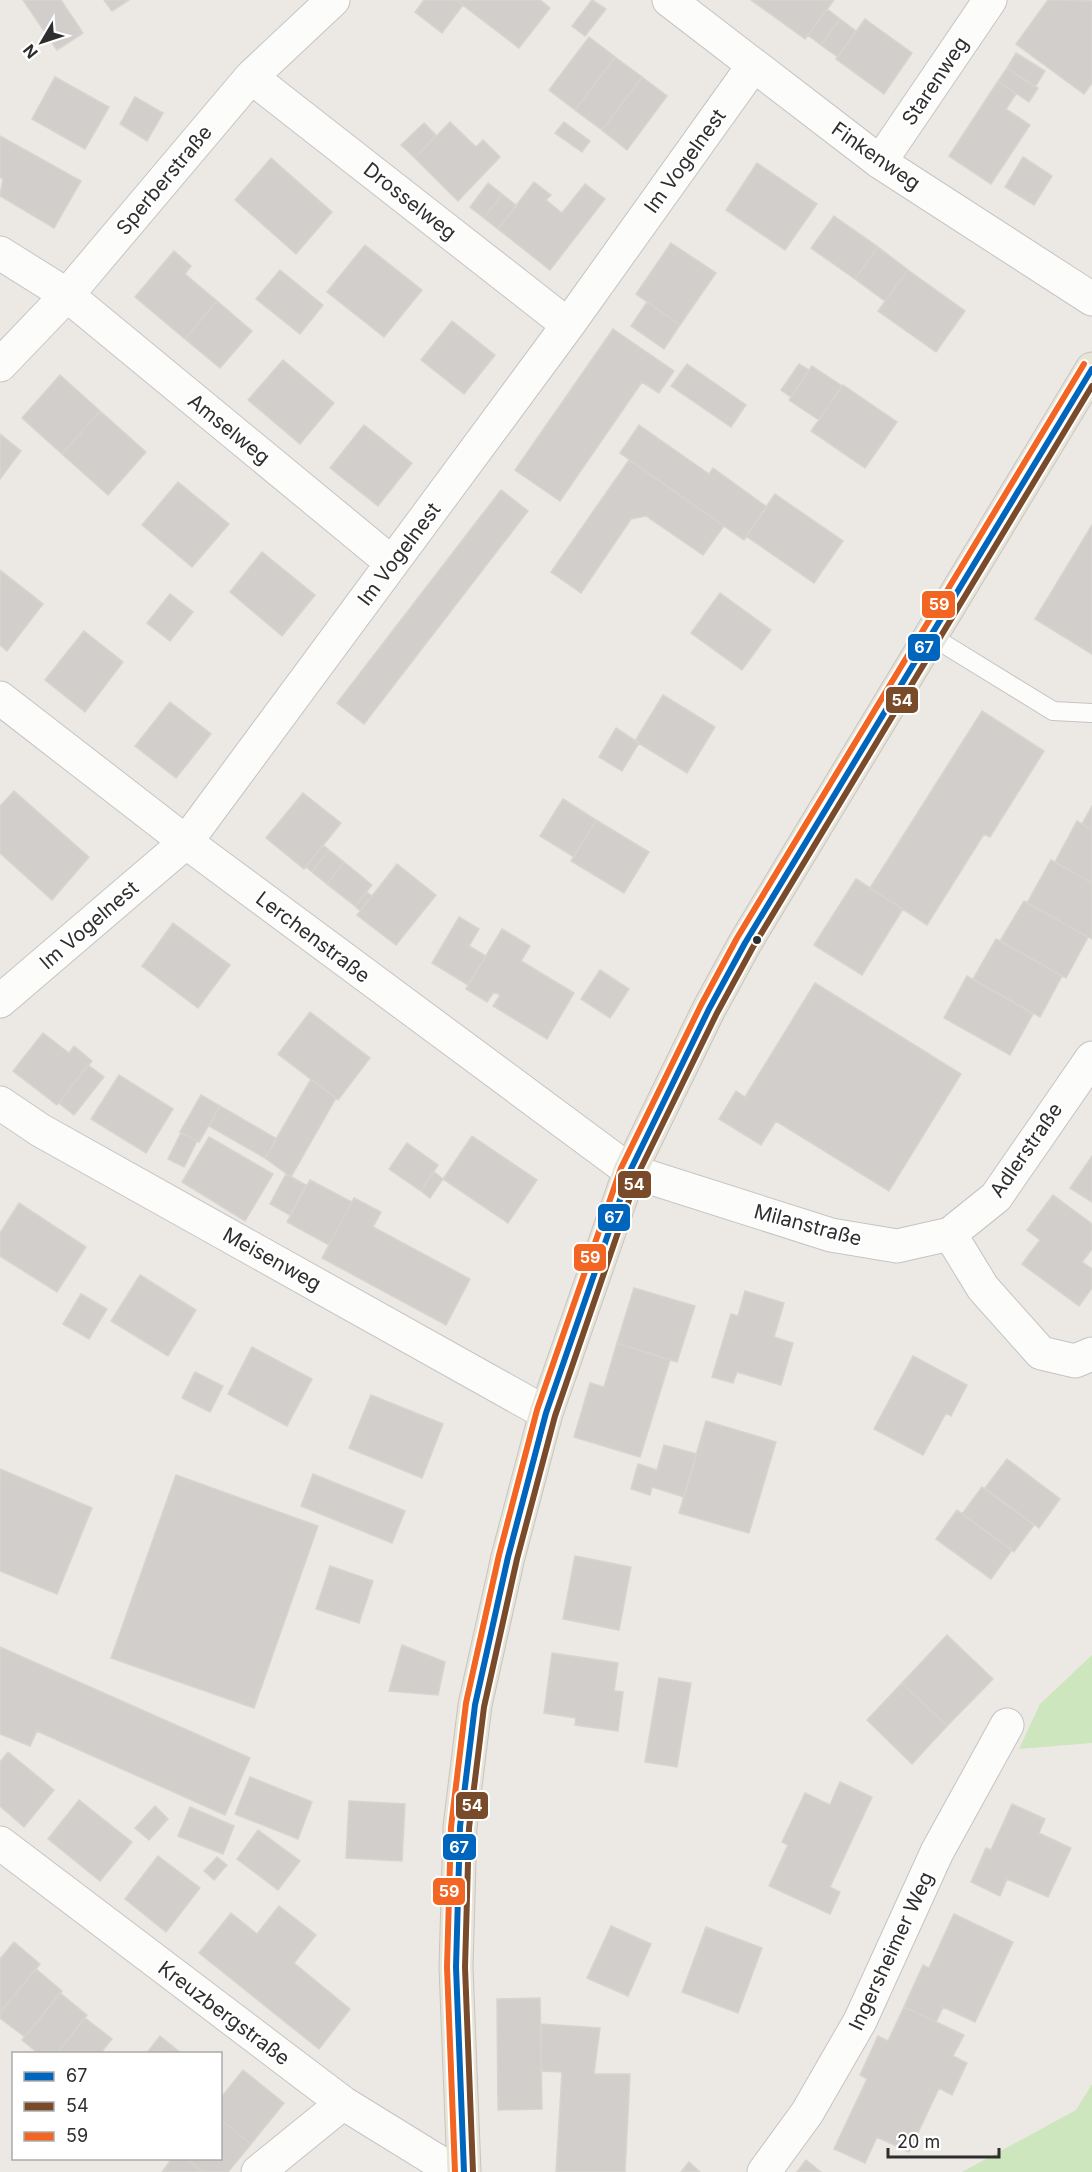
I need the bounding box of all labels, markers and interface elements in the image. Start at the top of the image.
north arrow [12,12,72,72]
street label: Starenweg [897,32,973,130]
text: N [19,40,42,62]
street label: Im Vogelnest [639,104,731,218]
street label: Finkenweg [827,117,925,195]
street label: Sperberstraße [111,120,217,240]
street label: Drosselweg [359,157,461,245]
street label: Amselweg [183,389,275,469]
street label: Im Vogelnest [353,497,446,610]
line badge: 59 [921,590,956,619]
text: 59 [929,594,949,614]
line badge: 67 [907,633,941,662]
text: 67 [914,637,934,657]
line badge: 54 [885,686,919,714]
text: 54 [891,690,913,710]
street label: Im Vogelnest [35,875,143,974]
street label: Lerchenstraße [251,886,375,988]
unlabelled marker [751,934,763,946]
street label: Adlerstraße [985,1098,1067,1202]
line badge: 54 [617,1170,652,1199]
text: 54 [623,1174,645,1194]
street label: Milanstraße [751,1199,865,1251]
line badge: 67 [597,1203,631,1232]
text: 67 [604,1207,624,1227]
street label: Meisenweg [219,1222,325,1296]
line badge: 59 [573,1243,607,1272]
text: 59 [580,1247,600,1267]
line badge: 54 [455,1791,489,1820]
text: 54 [461,1795,483,1815]
line badge: 67 [442,1833,477,1861]
text: 67 [449,1837,469,1857]
street label: Ingersheimer Weg [844,1868,938,2034]
line badge: 59 [432,1877,466,1906]
text: 59 [439,1881,459,1901]
street label: Kreuzbergstraße [154,1956,294,2070]
legend [12,2052,222,2160]
text: 67 [66,2065,87,2086]
text: 54 [66,2095,89,2116]
scale bar [888,2121,999,2159]
text: 59 [66,2125,88,2146]
text: 20 m [897,2131,940,2152]

